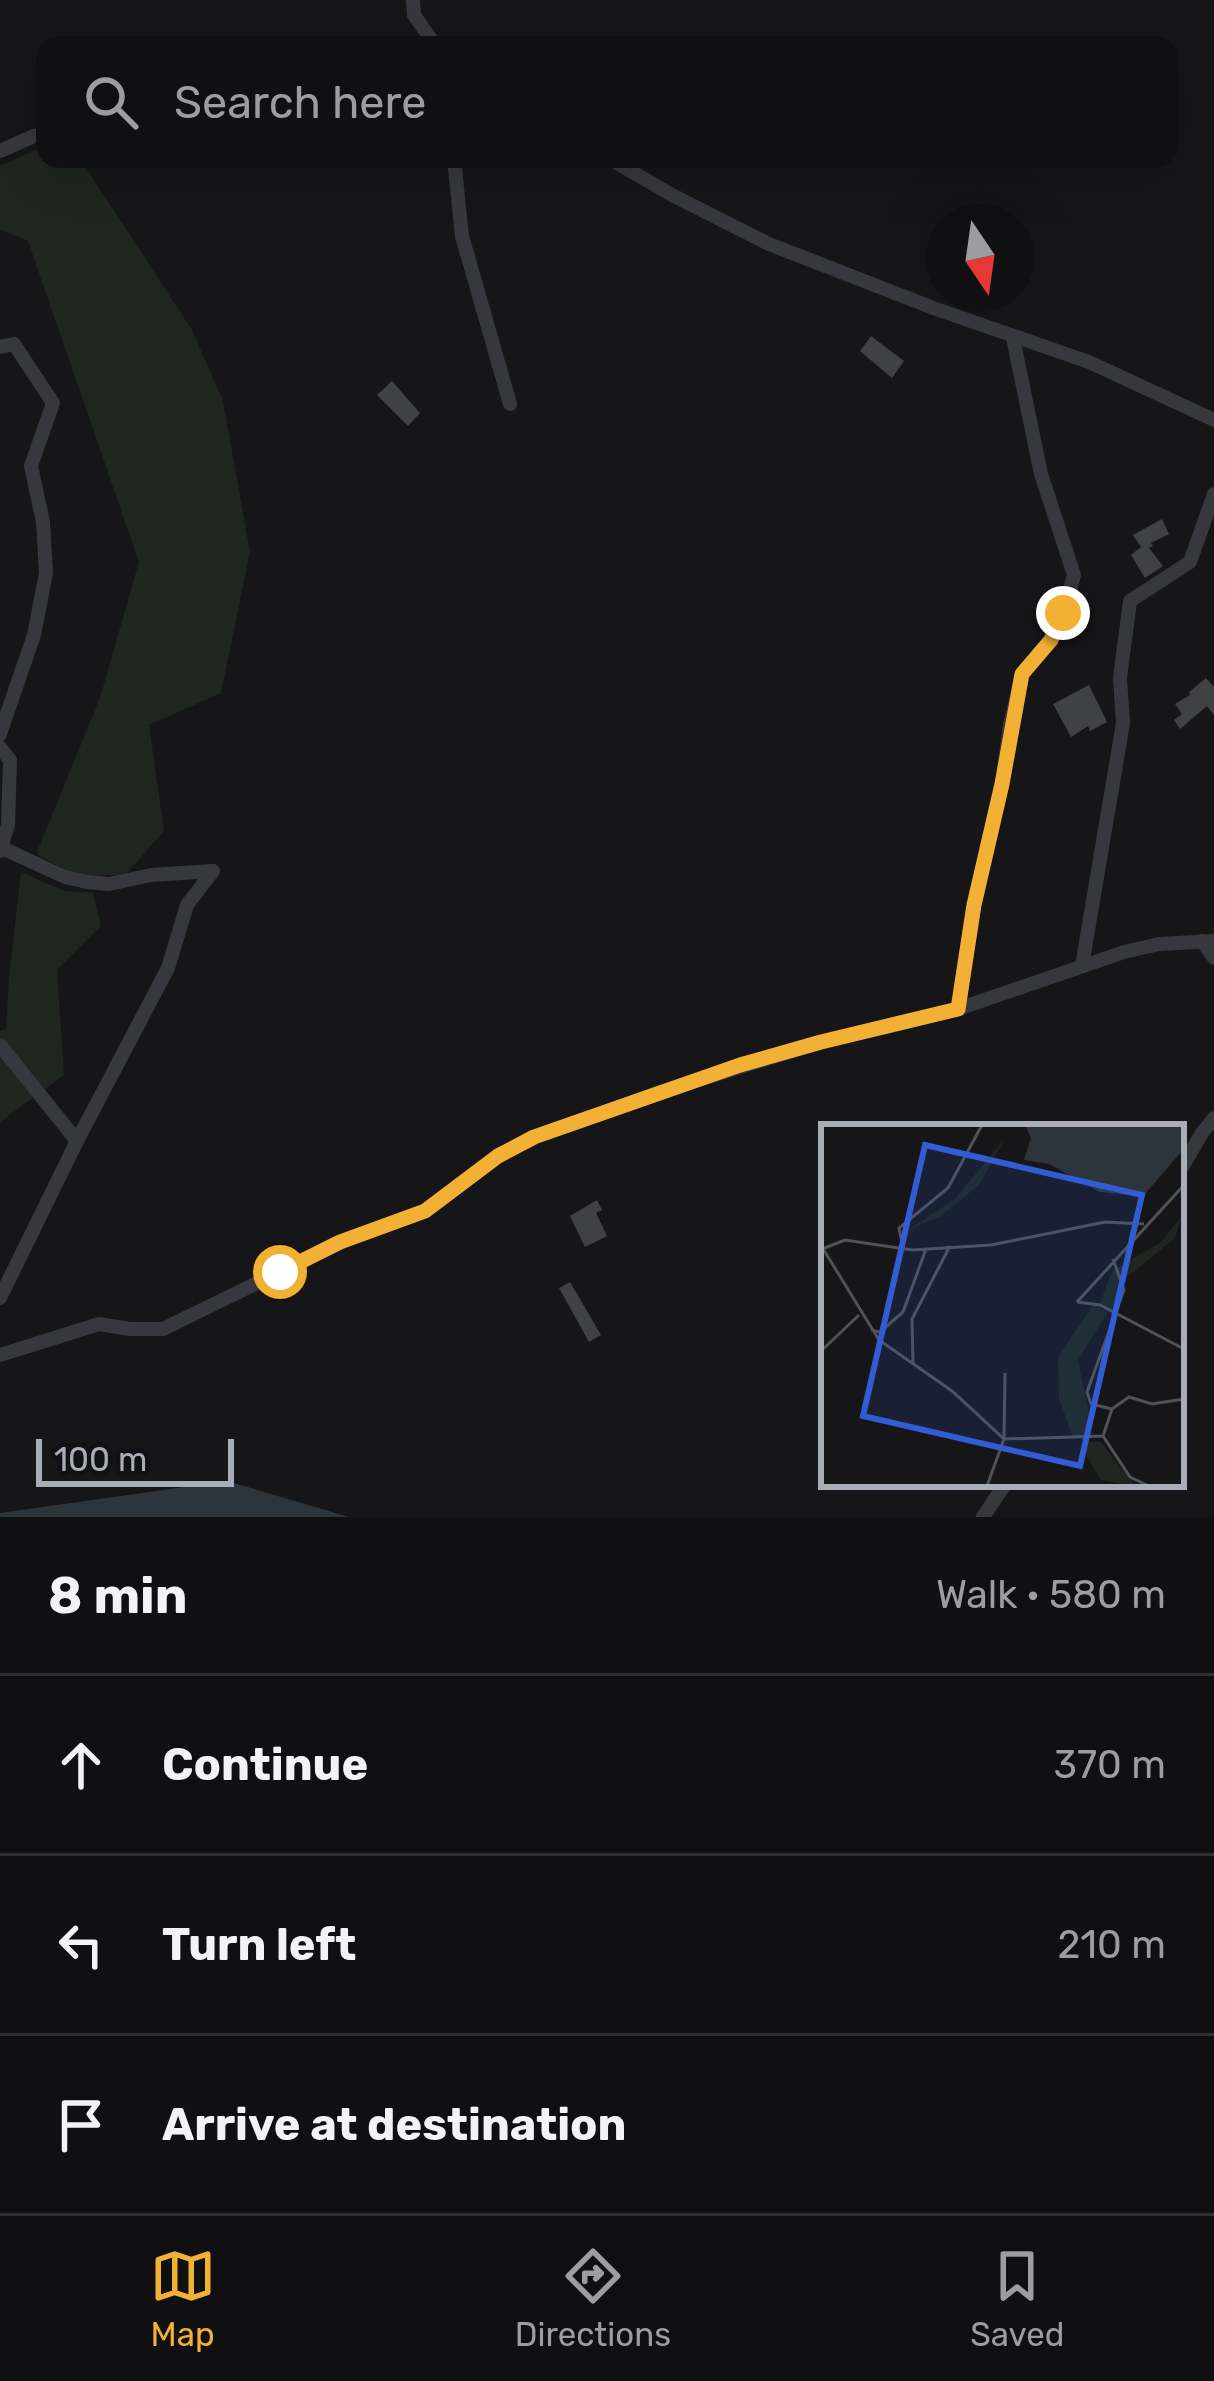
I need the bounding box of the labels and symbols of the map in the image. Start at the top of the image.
north arrow [926,204,1034,312]
route end [1036,586,1090,640]
inset map [821,1124,1184,1487]
route start [253,1245,307,1299]
scale bar [36,1433,234,1486]

